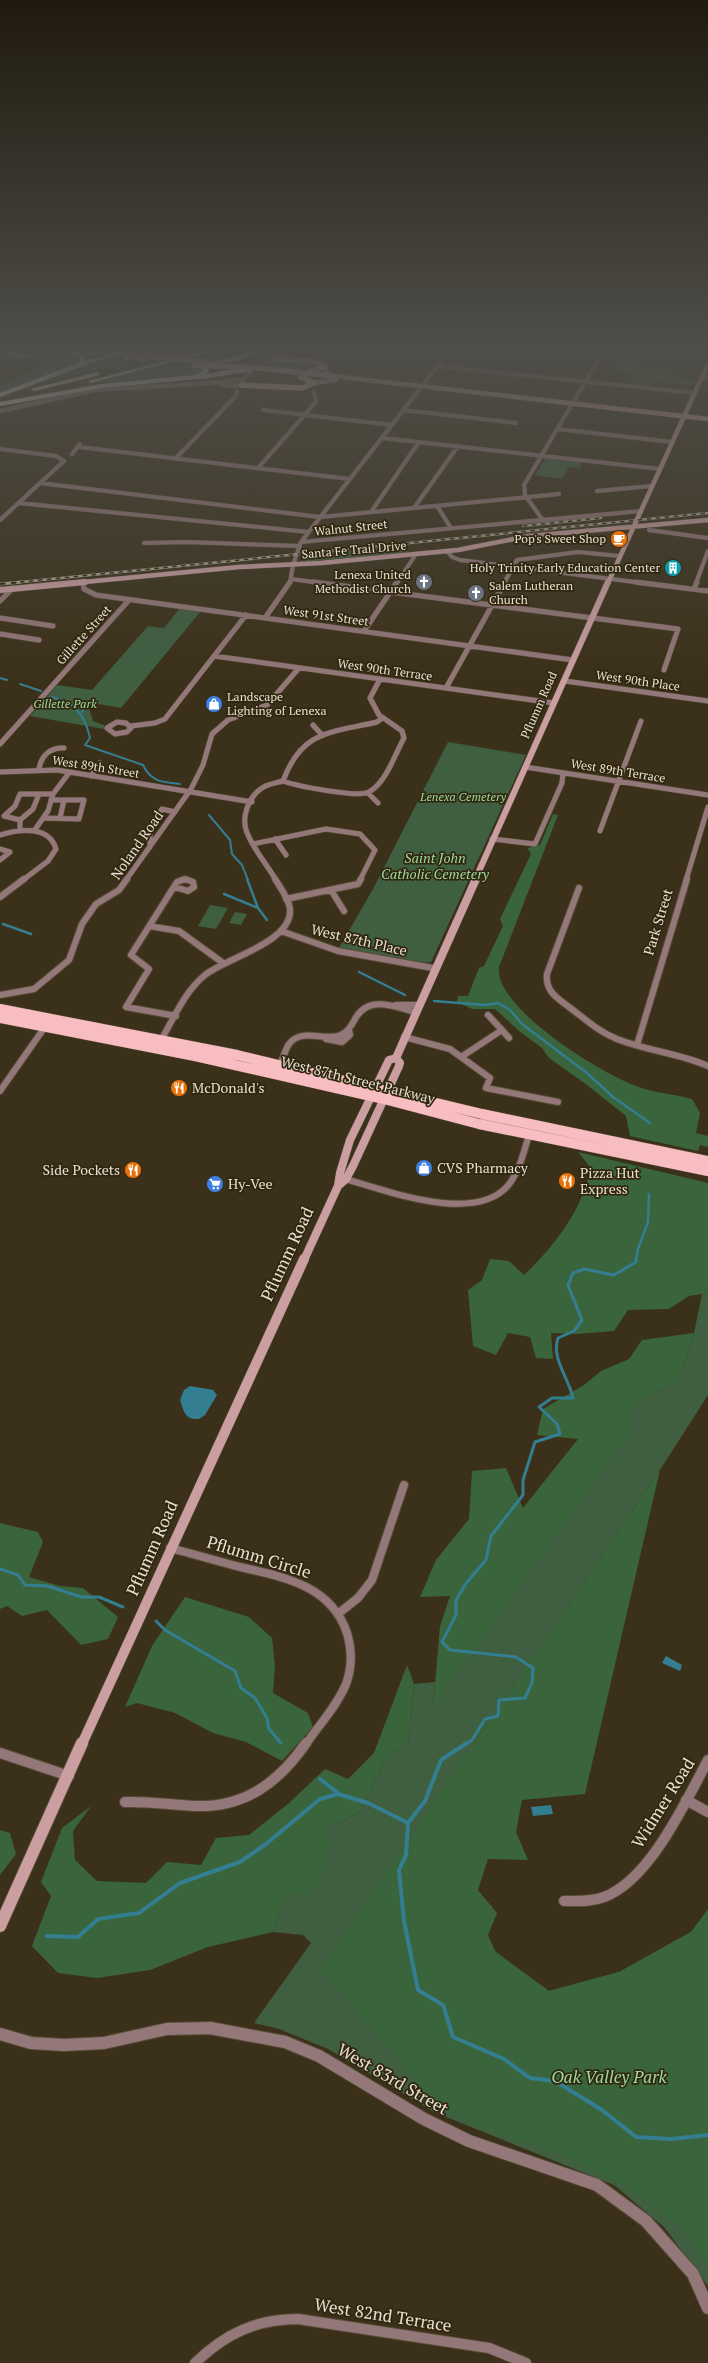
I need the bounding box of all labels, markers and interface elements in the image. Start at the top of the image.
street label: Walnut Street [314,516,389,539]
cafe icon: Pop's Sweet Shop [609,529,629,549]
place label: Pop's Sweet Shop [514,531,606,546]
street label: Santa Fe Trail Drive [301,537,407,562]
building icon: Holy Trinity Early Education Center [663,558,683,578]
place label: Holy Trinity Early Education Center [470,560,660,575]
place label: Lenexa United Methodist Church [315,567,411,596]
church icon: Lenexa United Methodist Church [414,572,434,592]
place label: Salem Lutheran Church [489,578,573,607]
church icon: Salem Lutheran Church [466,583,486,603]
street label: Gillette Street [53,601,115,668]
street label: West 91st Street [282,602,370,629]
street label: West 90th Terrace [337,655,433,684]
street label: West 90th Place [595,667,681,694]
street label: Pflumm Road [517,669,560,741]
place label: Landscape Lighting of Lenexa [227,689,327,718]
shop icon: Landscape Lighting of Lenexa [204,694,224,714]
park label: Gillette Park [33,696,97,711]
street label: West 89th Street [51,752,141,781]
street label: West 89th Terrace [570,756,666,785]
park label: Lenexa Cemetery [419,789,507,804]
street label: Noland Road [106,806,167,883]
park label: Saint John Catholic Cemetery [381,848,490,883]
street label: Park Street [638,885,677,958]
street label: West 87th Place [309,919,409,960]
street label: West 87th Street Parkway [279,1051,438,1108]
restaurant icon: McDonald's [169,1078,189,1098]
place label: McDonald's [192,1078,264,1097]
shop icon: CVS Pharmacy [414,1158,434,1178]
place label: CVS Pharmacy [437,1158,529,1177]
place label: Side Pockets [43,1160,120,1179]
restaurant icon: Side Pockets [123,1160,143,1180]
place label: Pizza Hut Express [580,1163,641,1198]
restaurant icon: Pizza Hut Express [557,1171,577,1191]
supermarket icon: Hy-Vee [205,1174,225,1194]
place label: Hy-Vee [228,1174,273,1193]
street label: Pflumm Road [255,1202,319,1305]
street label: Pflumm Road [120,1496,183,1599]
street label: Pflumm Circle [204,1530,314,1583]
street label: Widmer Road [626,1753,700,1852]
street label: West 83rd Street [334,2037,454,2120]
park label: Oak Valley Park [551,2065,668,2088]
street label: West 82nd Terrace [313,2292,453,2337]

